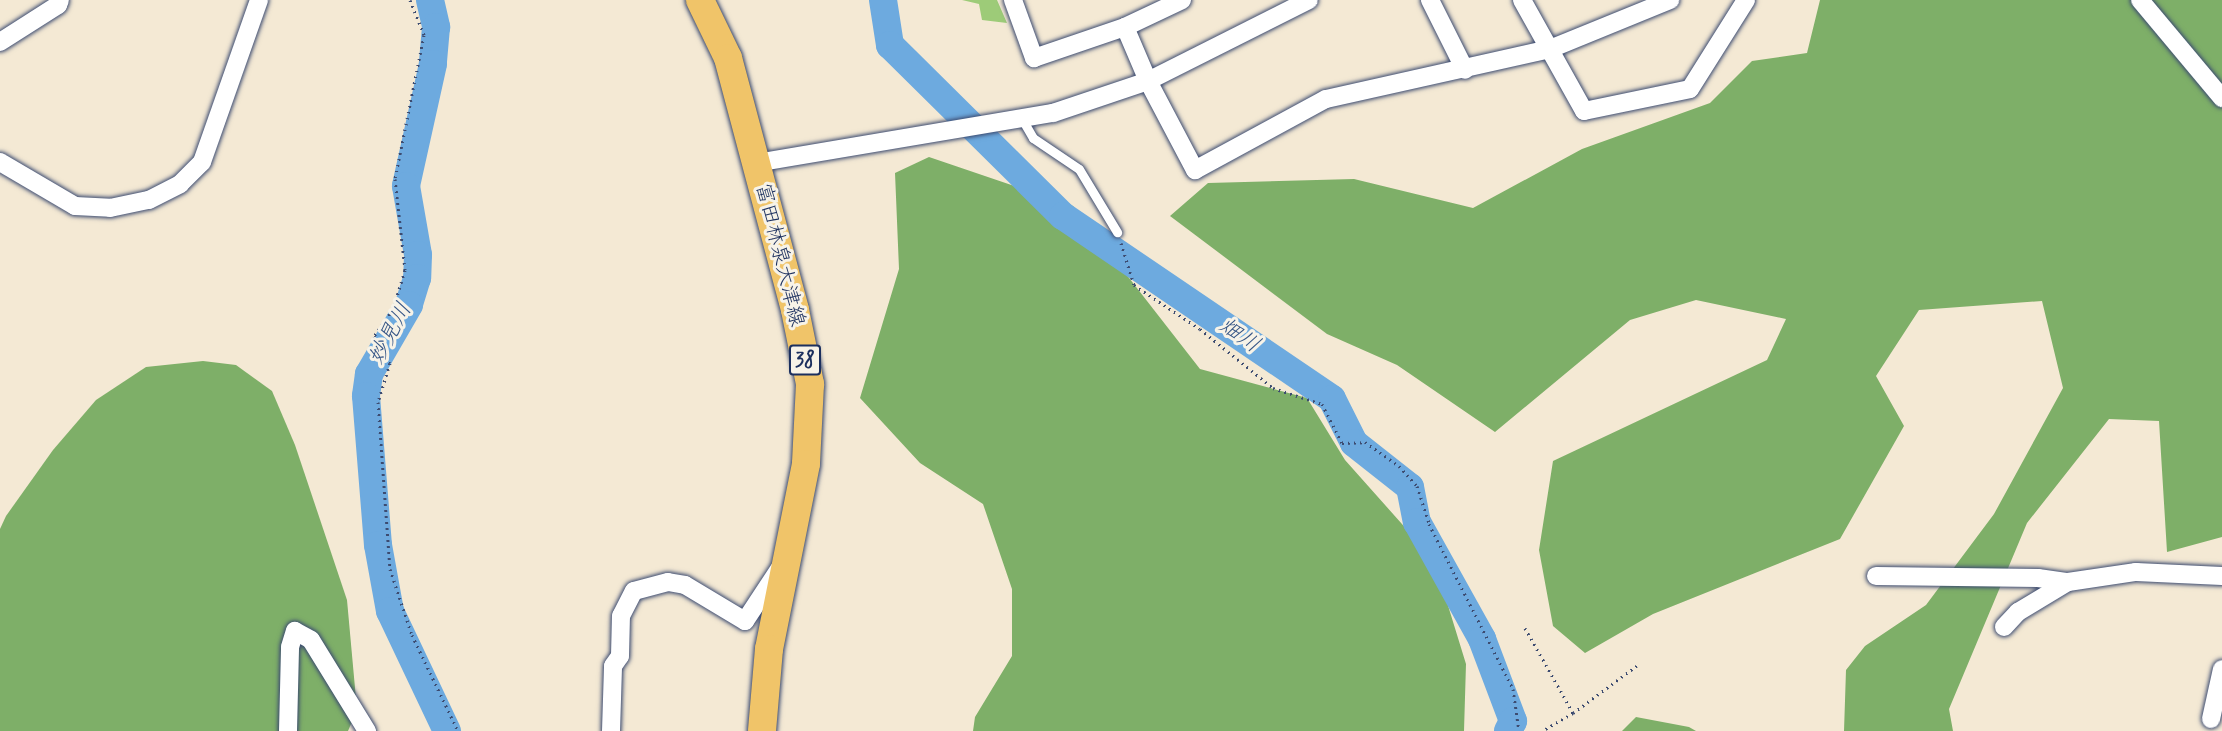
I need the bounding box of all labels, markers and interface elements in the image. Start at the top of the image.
street label: 富田林泉大津線 [750,181,810,329]
water label: 妙見川 [364,299,418,369]
water label: 畑川 [1213,313,1265,359]
road number: 38 [788,343,822,377]

